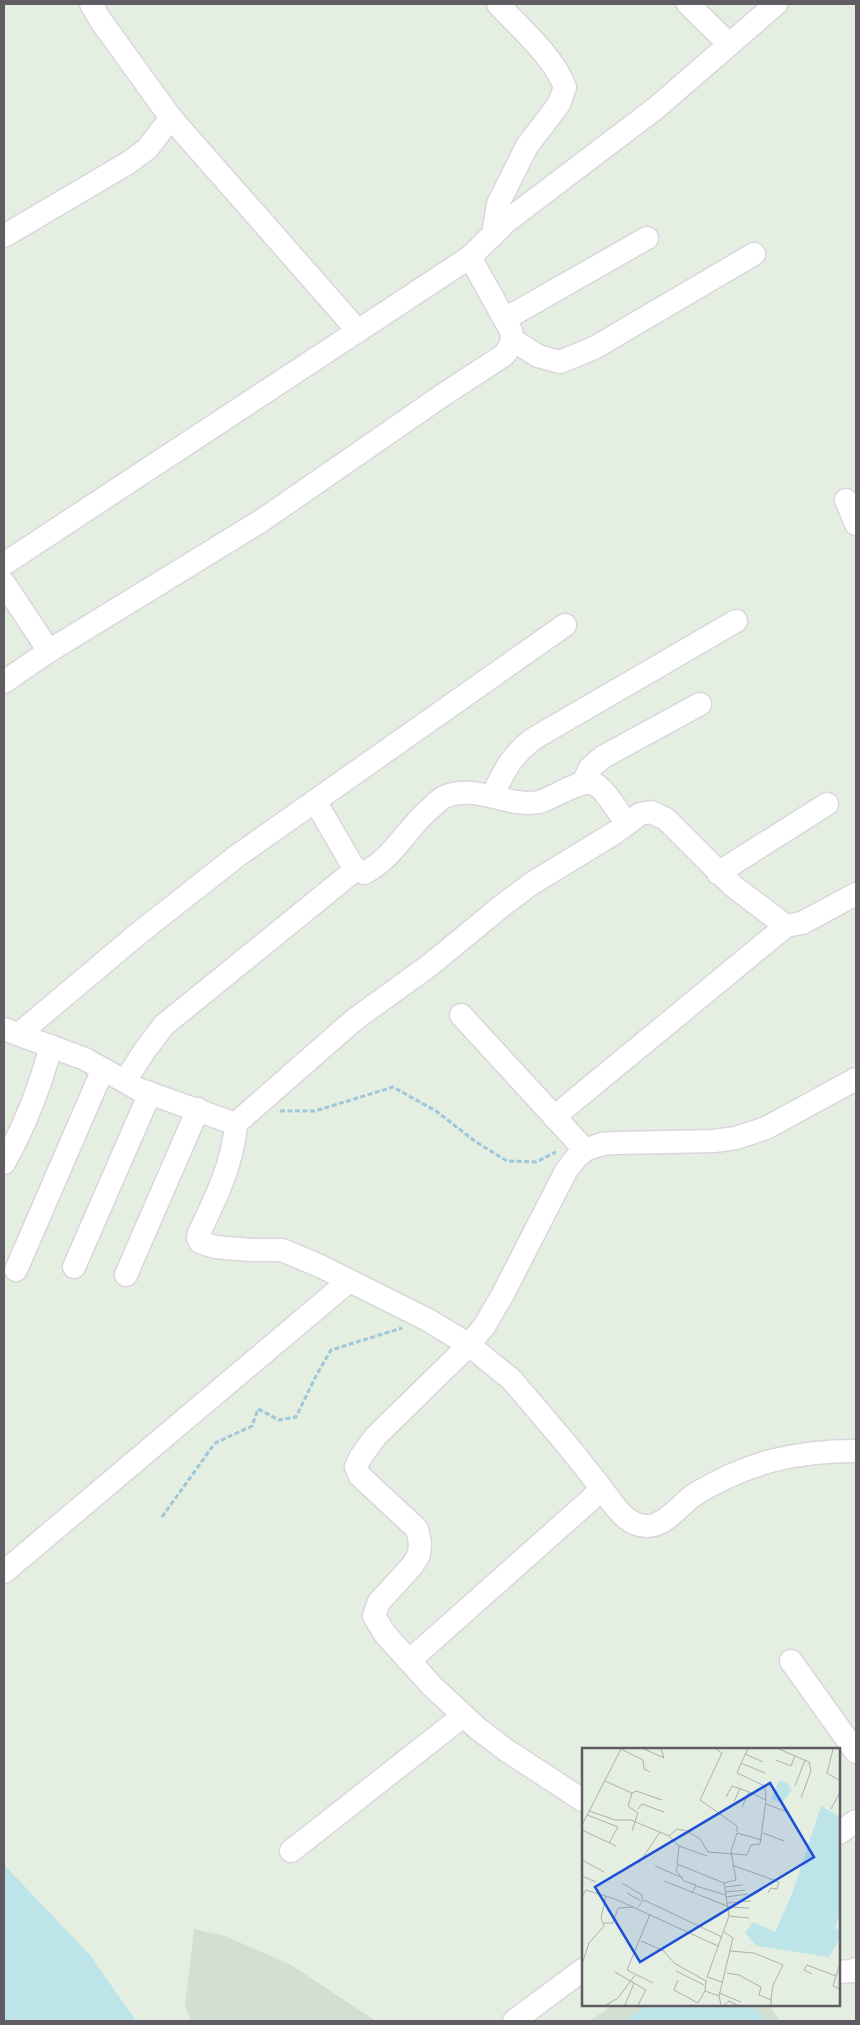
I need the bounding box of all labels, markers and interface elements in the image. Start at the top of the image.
inset map [582,1748,840,2005]

